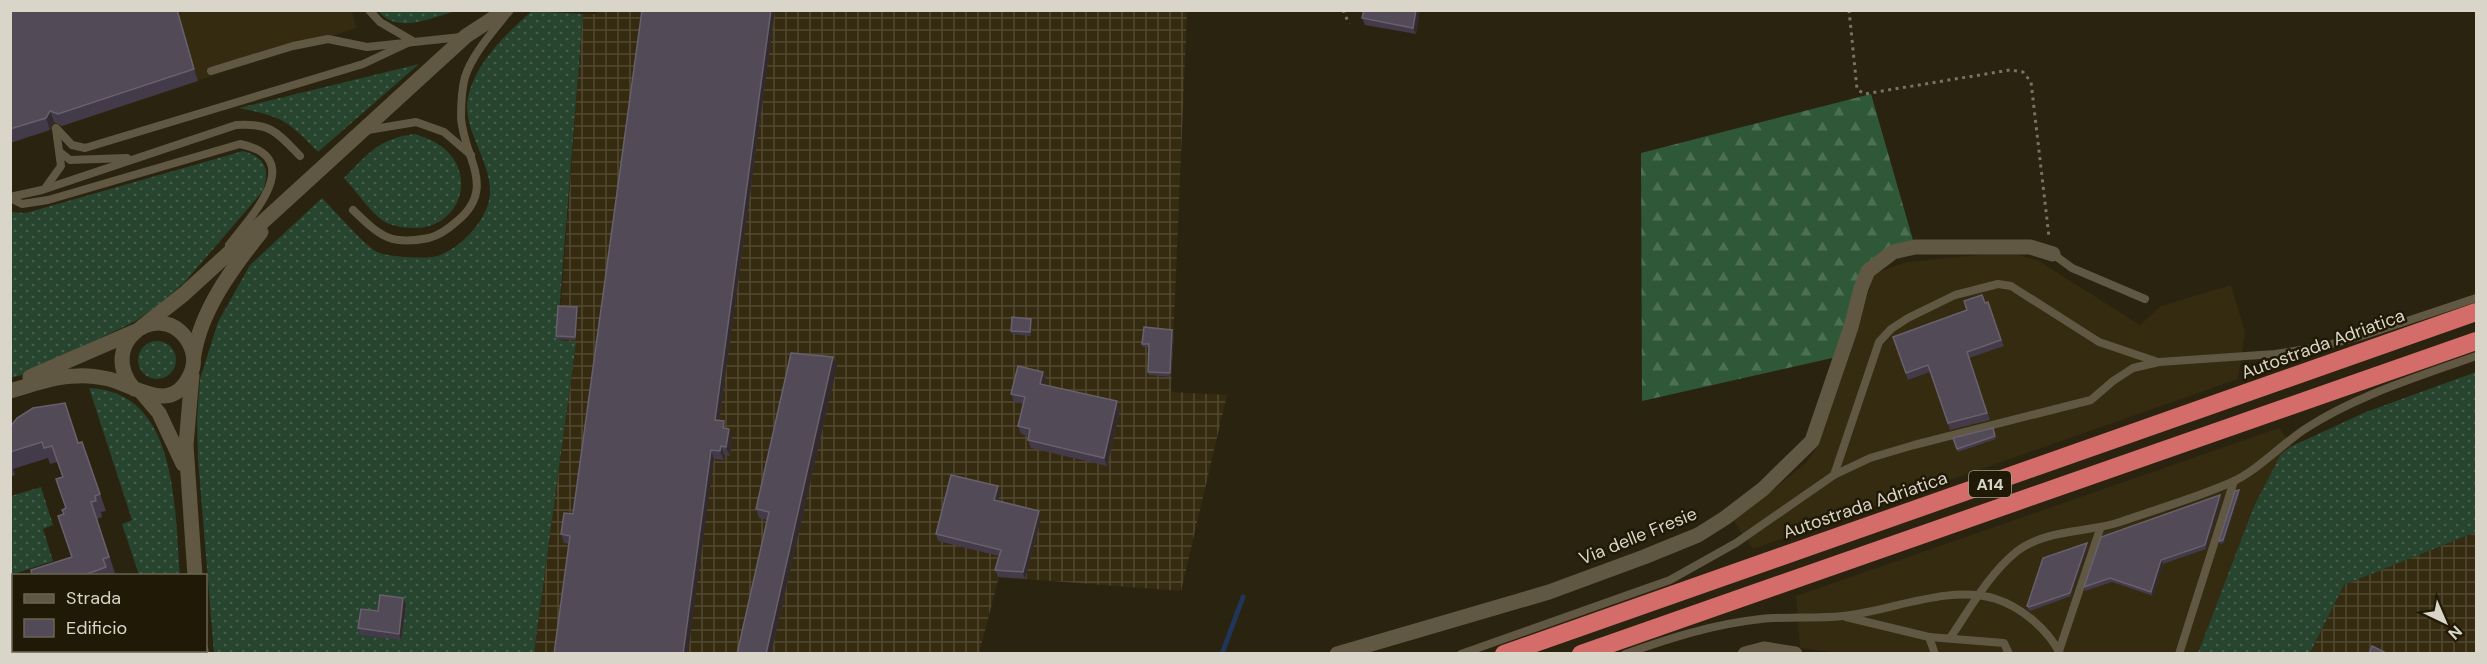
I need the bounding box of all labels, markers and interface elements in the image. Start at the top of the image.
street label: Autostrada Adriatica [2238,303,2408,385]
street label: Autostrada Adriatica [1780,466,1950,544]
road number: A14 [1969,471,2011,497]
street label: Via delle Fresie [1575,501,1701,571]
legend [12,574,207,652]
text: Strada [66,586,121,610]
north arrow [2415,592,2475,652]
text: Edificio [66,616,127,640]
text: N [2444,621,2467,644]

